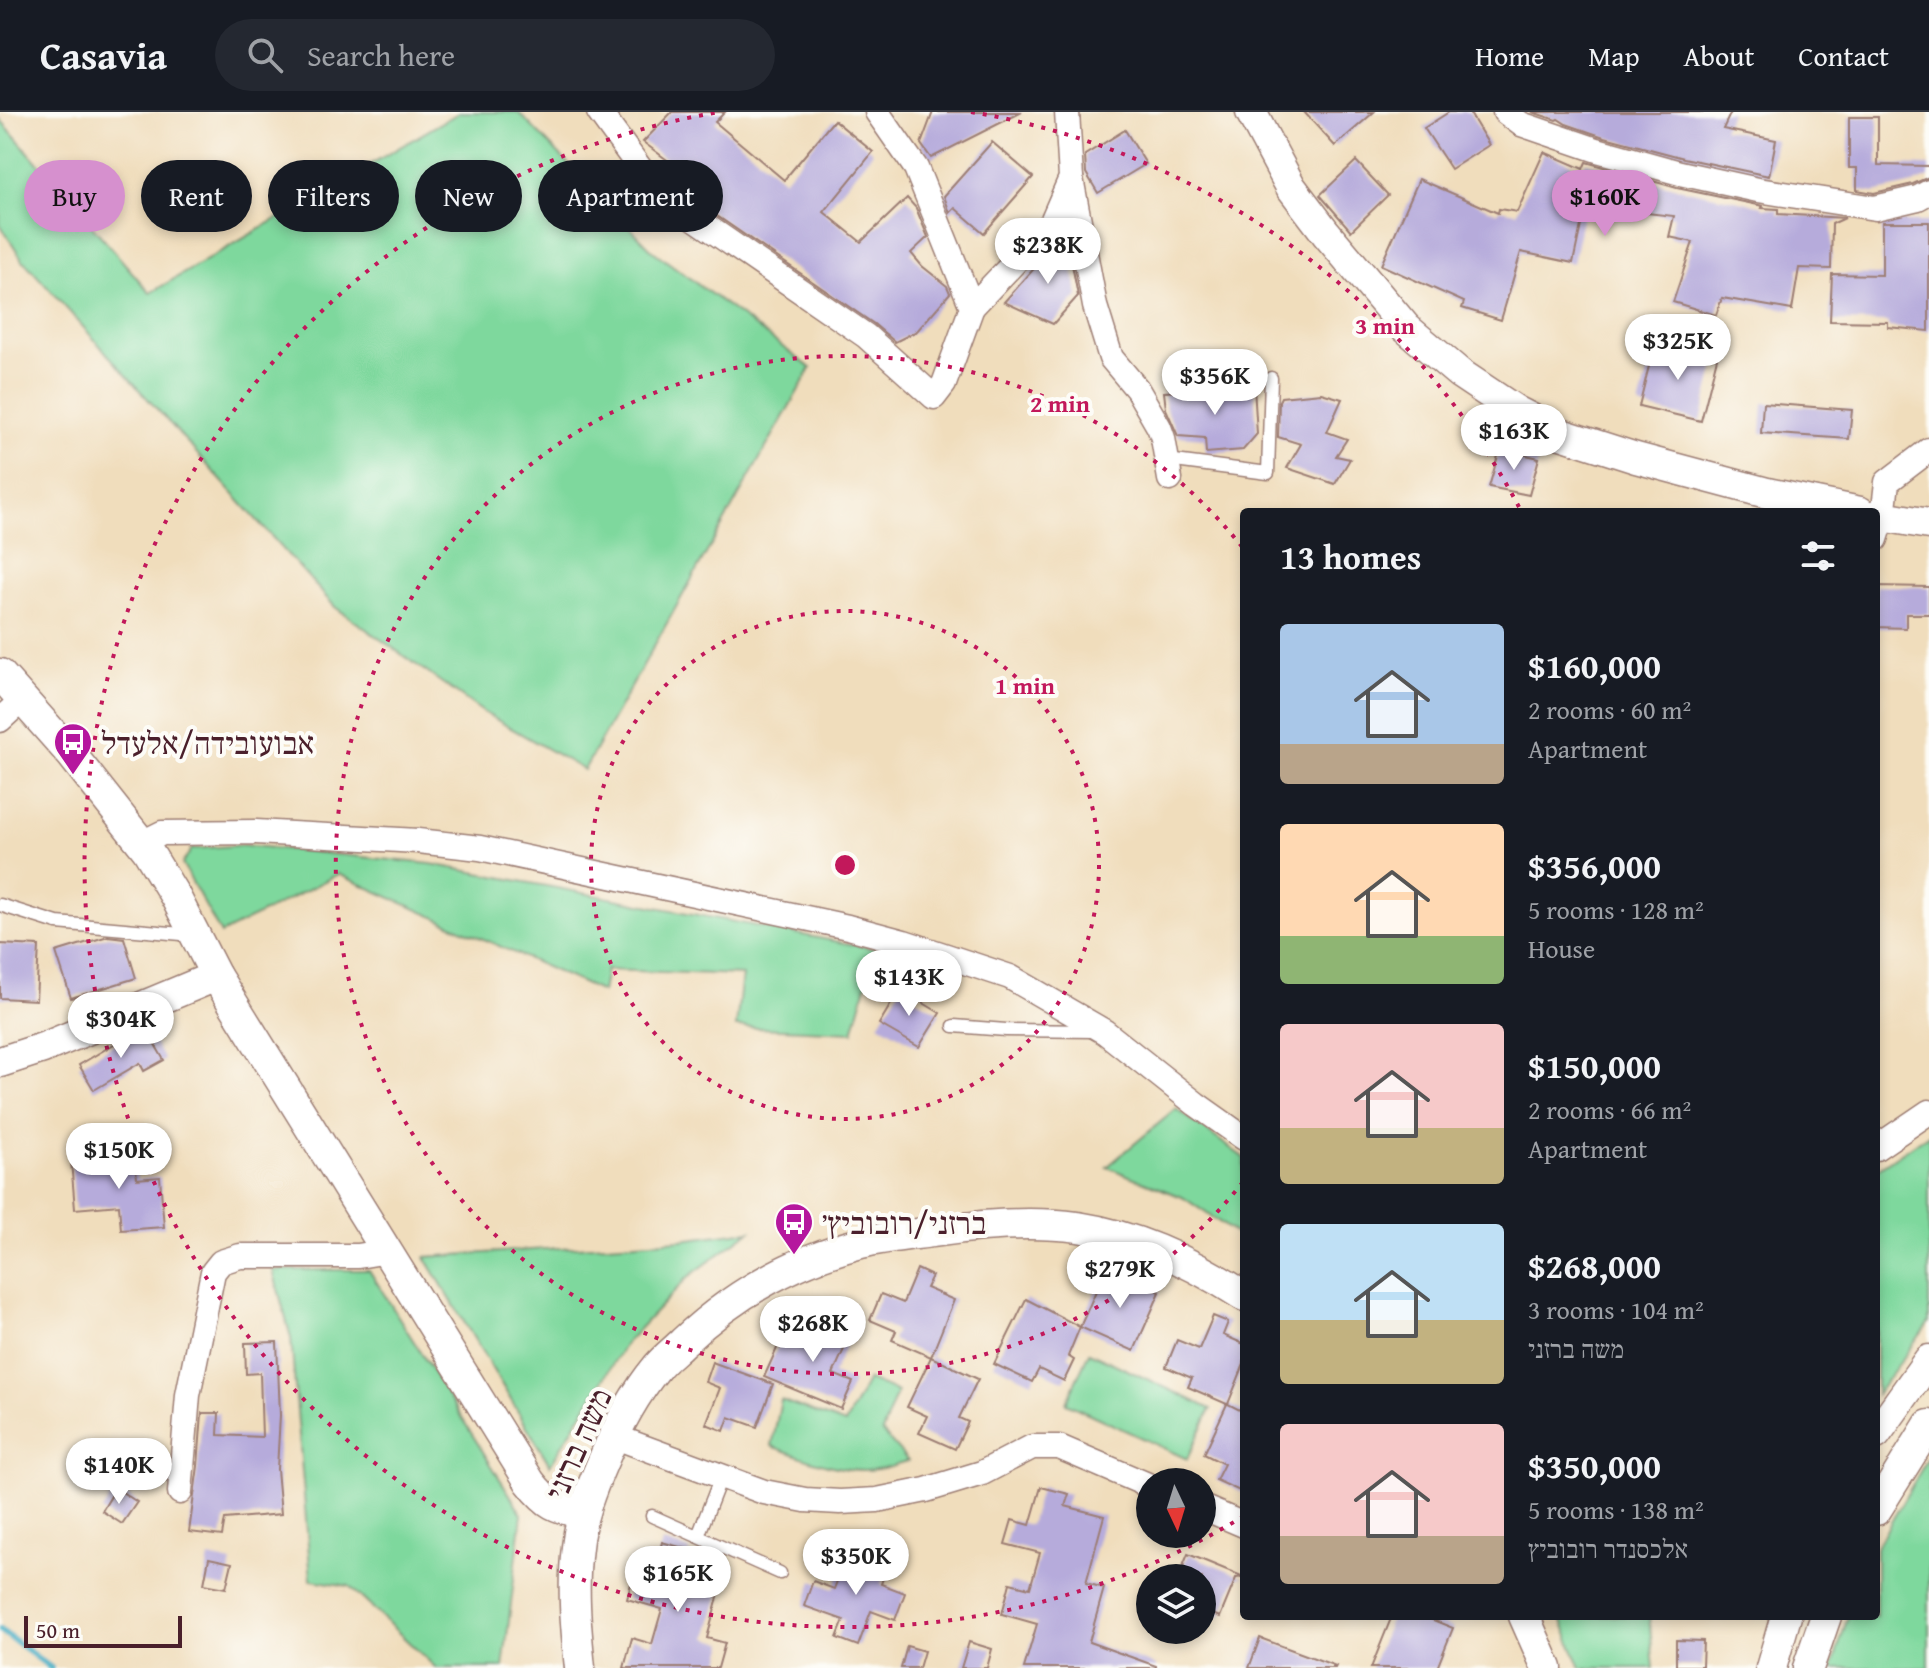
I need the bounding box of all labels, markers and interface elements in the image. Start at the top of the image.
search box [215,19,775,91]
text: Casavia [40,27,167,83]
icon: search [243,33,287,77]
text: Search here [307,33,455,77]
text: Home [1475,35,1544,76]
text: Map [1588,35,1640,76]
text: About [1684,35,1754,76]
text: Contact [1798,35,1889,76]
chip: Buy [24,160,125,232]
chip: Rent [141,160,252,232]
chip: Filters [268,160,399,232]
chip: New [415,160,522,232]
chip: Apartment [538,160,723,232]
pin: $160K [1549,170,1661,238]
text: $160K [1570,176,1640,215]
pin: $238K [992,218,1104,286]
text: $238K [1013,224,1083,263]
text: 3 min [1355,308,1415,343]
pin: $325K [1622,314,1734,382]
text: $325K [1643,320,1713,359]
pin: $356K [1159,349,1271,417]
text: $356K [1180,355,1250,394]
text: 2 min [1030,386,1090,421]
pin: $163K [1458,404,1570,472]
text: $163K [1479,410,1549,449]
text: 13 homes [1280,532,1421,581]
icon: filters [1796,534,1840,578]
text: $160,000 [1528,641,1661,690]
icon: home [1344,656,1440,752]
text: 1 min [995,668,1055,703]
text: 2 rooms · 60 m² [1528,690,1691,729]
place label: אבועובידה/אלעדל [101,719,315,766]
bus stop icon: אבועובידה/אלעדל [52,721,94,776]
text: Apartment [1528,729,1647,768]
text: $356,000 [1528,841,1661,890]
centre of rings [831,851,859,879]
icon: home [1344,856,1440,952]
text: 5 rooms · 128 m² [1528,890,1704,929]
text: House [1528,929,1595,968]
pin: $143K [853,950,965,1018]
text: $143K [874,956,944,995]
pin: $304K [65,992,177,1060]
text: $304K [86,998,156,1037]
text: $150,000 [1528,1041,1661,1090]
icon: home [1344,1056,1440,1152]
text: 2 rooms · 66 m² [1528,1090,1691,1129]
pin: $150K [63,1123,175,1191]
text: $150K [84,1129,154,1168]
text: Apartment [1528,1129,1647,1168]
place label: ברזני/רובוביץ׳ [822,1199,986,1246]
bus stop icon: ברזני/רובוביץ׳ [773,1201,815,1256]
text: $268,000 [1528,1241,1661,1290]
pin: $279K [1064,1242,1176,1310]
text: $279K [1085,1248,1155,1287]
icon: home [1344,1256,1440,1352]
text: 3 rooms · 104 m² [1528,1290,1704,1329]
pin: $268K [757,1296,869,1364]
text: $268K [778,1302,848,1341]
text: משה ברזני [1528,1329,1624,1368]
street label: משה ברזני [532,1380,624,1508]
pin: $140K [63,1438,175,1506]
text: $350,000 [1528,1441,1661,1490]
text: $140K [84,1444,154,1483]
icon: home [1344,1456,1440,1552]
north arrow [1136,1468,1216,1548]
map controls [1136,1468,1216,1644]
text: 5 rooms · 138 m² [1528,1490,1704,1529]
pin: $350K [800,1529,912,1597]
text: אלכסנדר רובוביץ [1528,1529,1688,1568]
text: $350K [821,1535,891,1574]
pin: $165K [622,1546,734,1614]
text: $165K [643,1552,713,1591]
button: layers [1136,1564,1216,1644]
scale bar [24,1612,182,1648]
text: 50 m [36,1614,80,1646]

